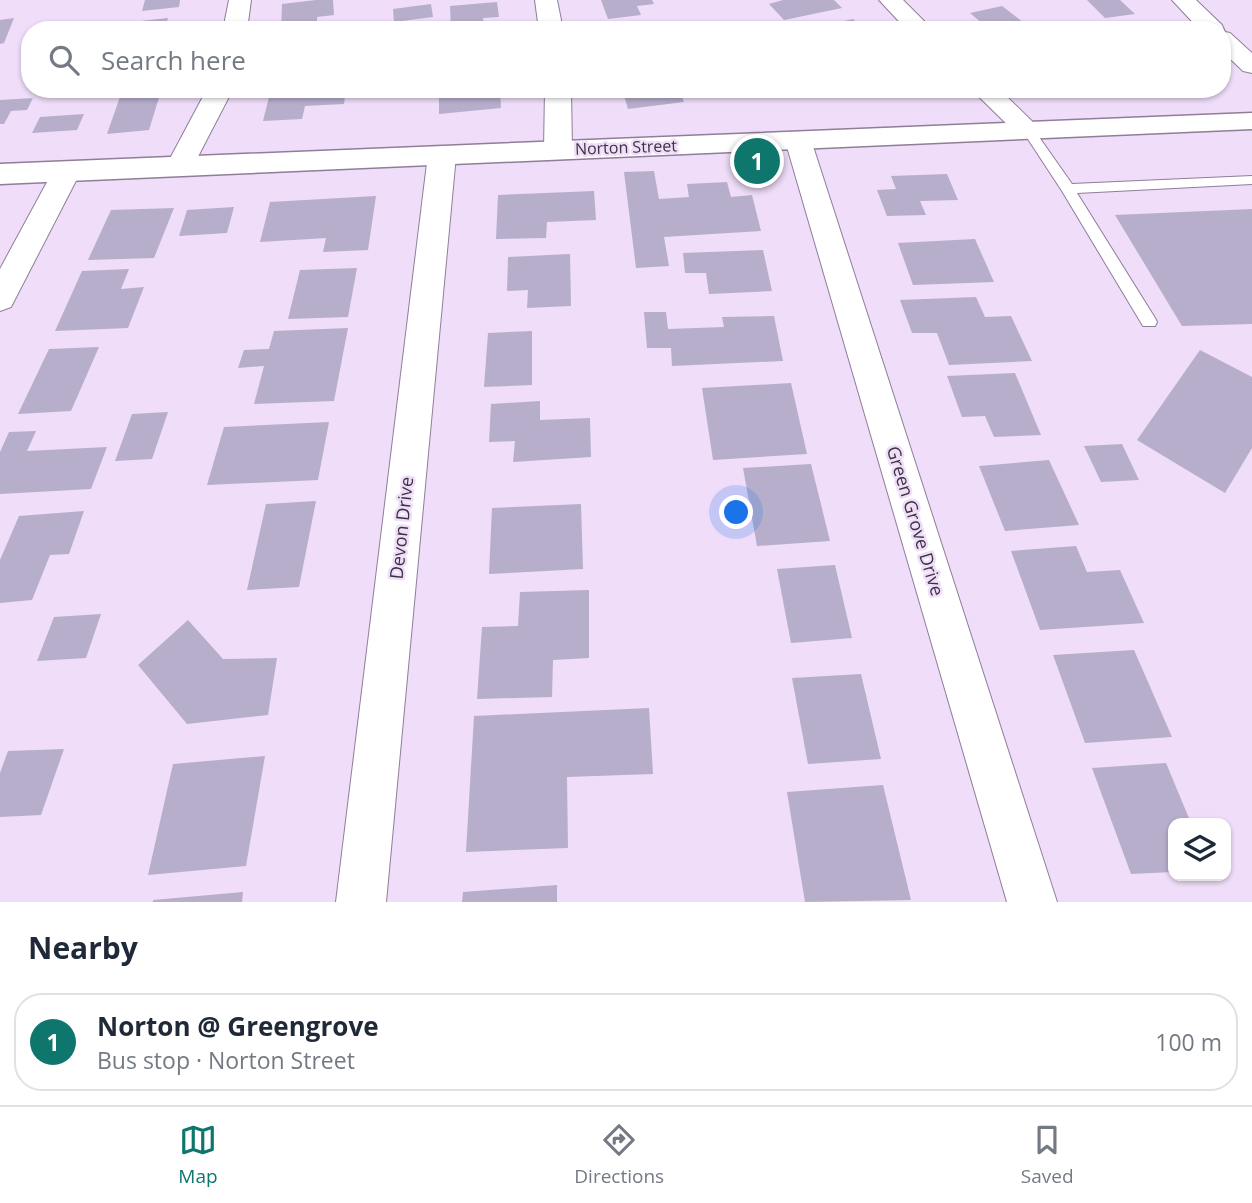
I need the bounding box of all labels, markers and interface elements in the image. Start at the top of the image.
search box [21,21,1231,98]
icon: search [45,41,83,79]
text: Search here [101,42,246,78]
street label: Norton Street [575,134,678,160]
pin: 1 [734,135,780,187]
street label: Green Grove Drive [882,443,950,599]
street label: Devon Drive [384,476,418,580]
your location [719,495,753,529]
map controls [1168,818,1231,881]
button: layers [1168,818,1231,881]
text: Nearby [28,927,138,968]
text: Norton @ Greengrove [97,1008,379,1044]
text: 1 [46,1026,60,1058]
text: 100 m [1155,1026,1222,1058]
text: Bus stop · Norton Street [97,1044,355,1076]
tab: Map [178,1121,218,1189]
tab: Directions [574,1121,664,1189]
tab: Saved [1021,1121,1074,1189]

